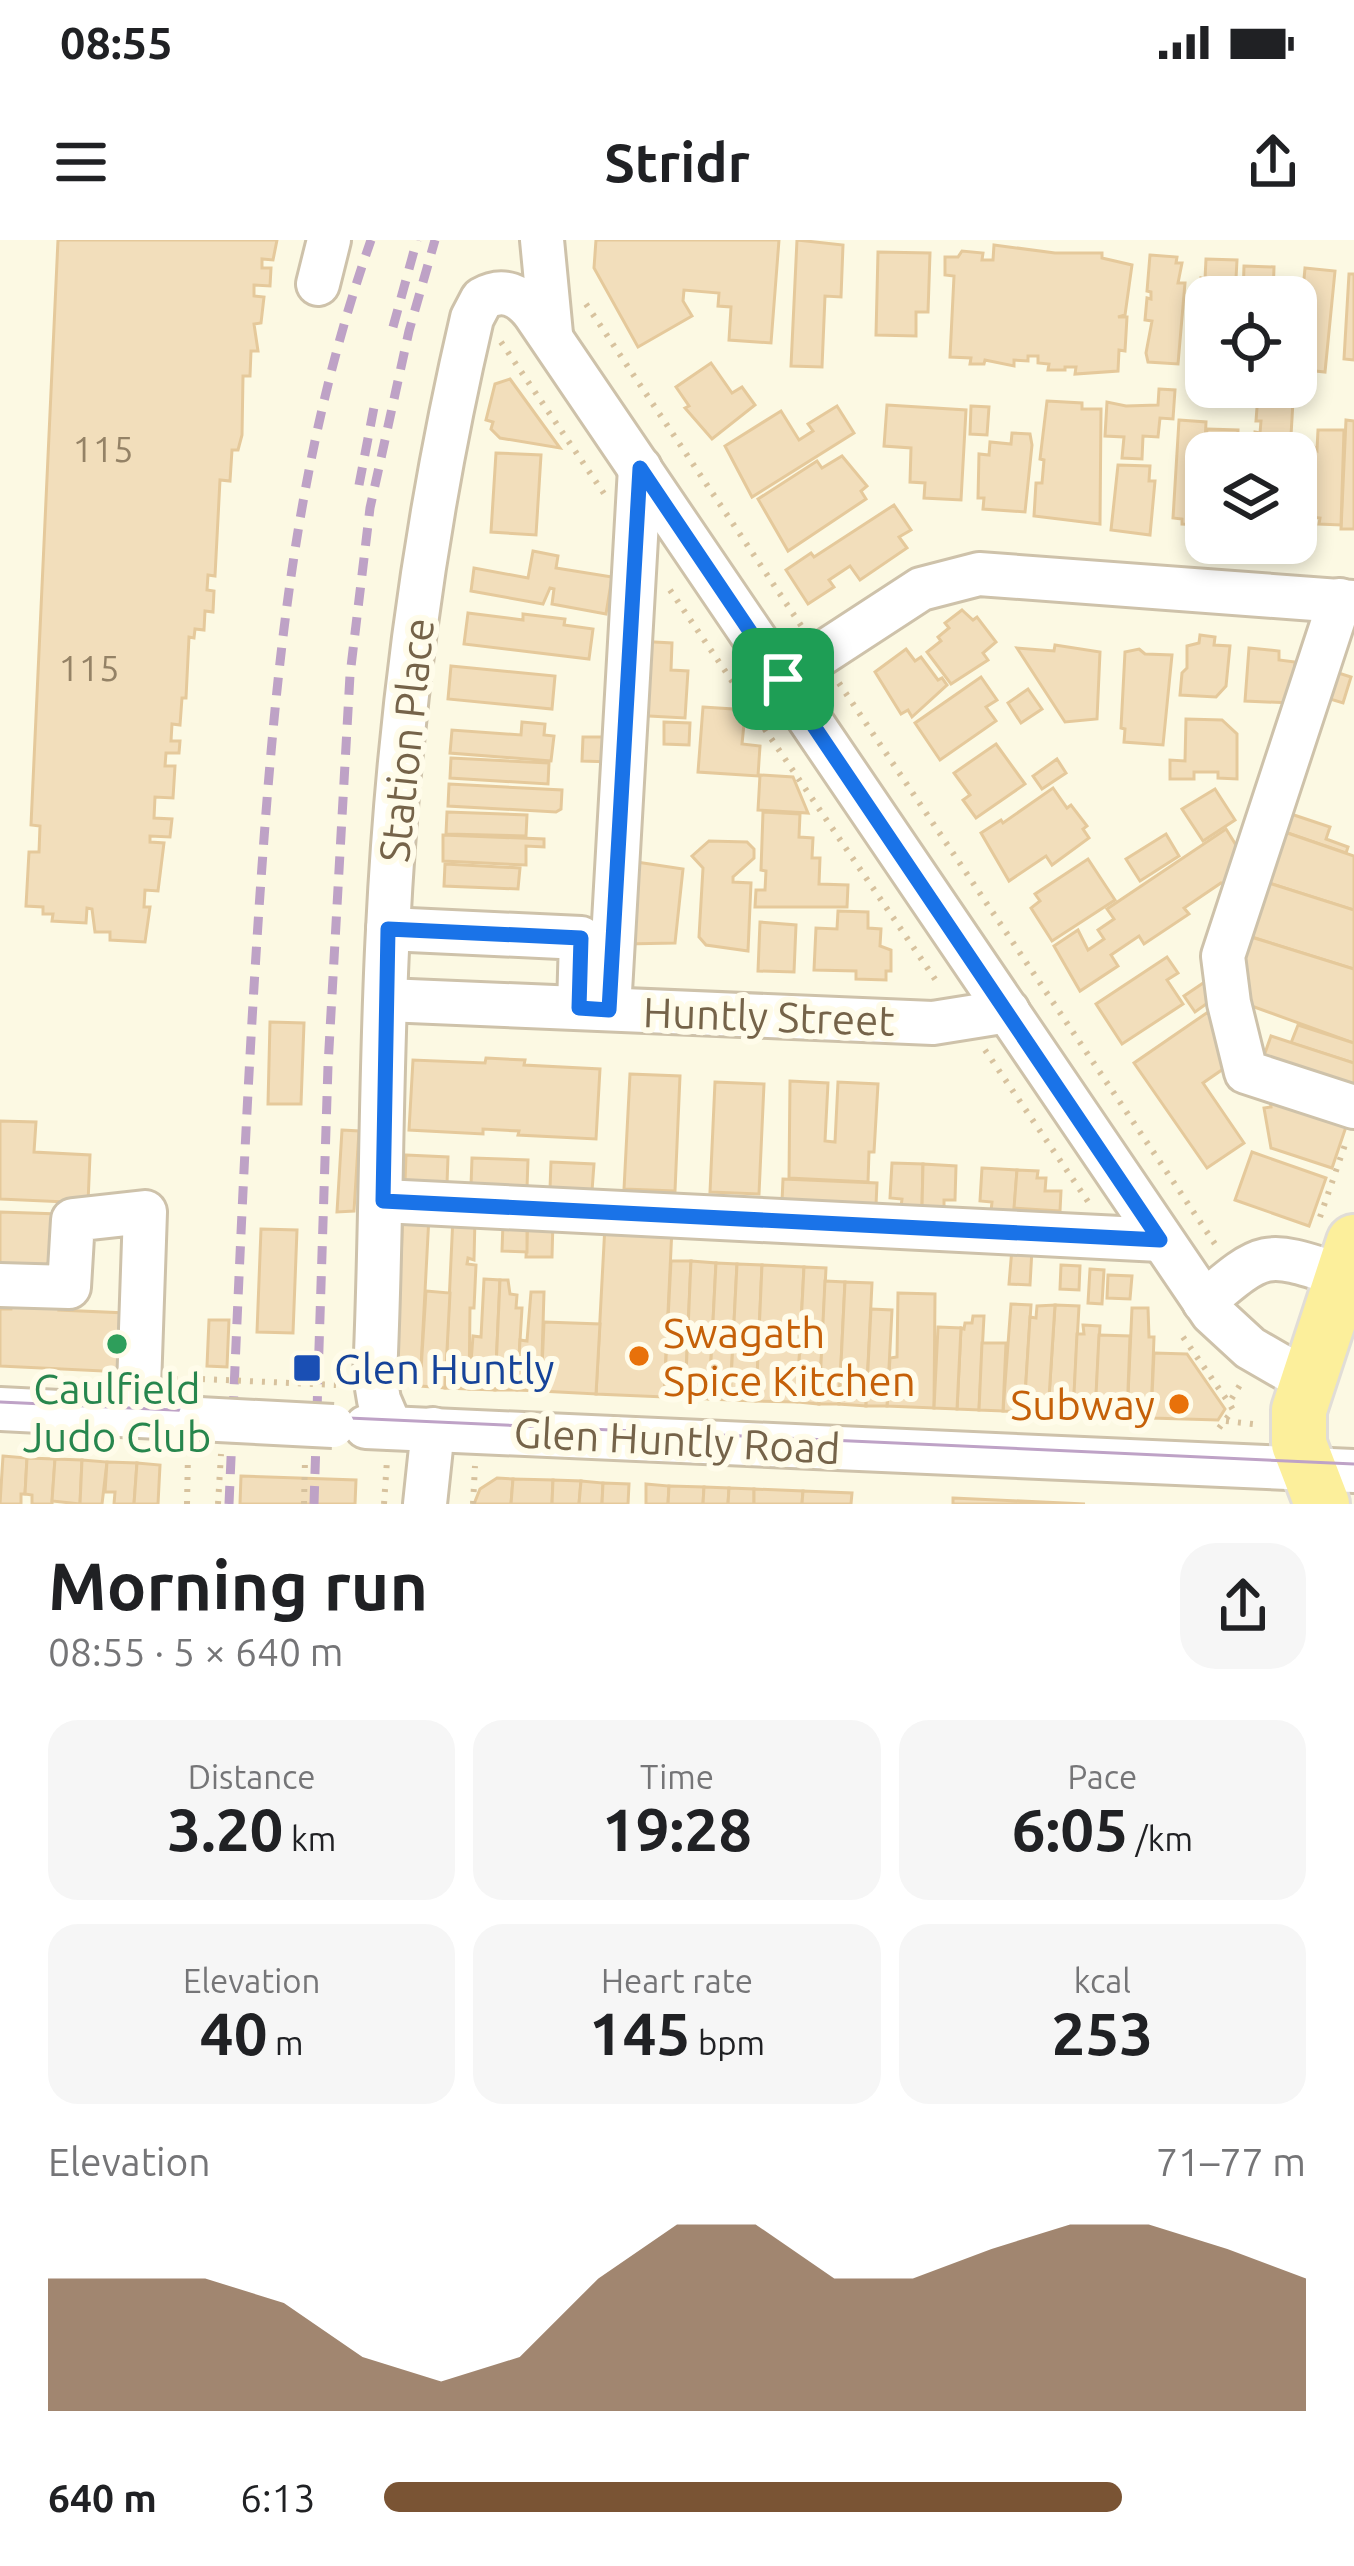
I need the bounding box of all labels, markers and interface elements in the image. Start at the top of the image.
text: 08:55 [60,17,173,68]
icon: menu [48,129,114,195]
icon: share [1240,129,1306,195]
text: Stridr [604,132,750,192]
map controls [1185,276,1317,564]
button: locate [1185,276,1317,408]
house number: 115 [73,428,133,469]
button: layers [1185,432,1317,564]
street label: Station Place [370,616,442,864]
pin [732,628,834,730]
icon: arrive [750,646,816,712]
house number: 115 [59,647,119,688]
street label: Huntly Street [642,988,896,1044]
place label: Swagath Spice Kitchen [663,1309,916,1404]
marker: Caulfield Judo Club [104,1331,130,1357]
marker: Swagath Spice Kitchen [626,1343,652,1369]
place label: Glen Huntly [334,1345,555,1392]
marker: Glen Huntly [291,1352,323,1384]
place label: Caulfield Judo Club [23,1365,211,1460]
place label: Subway [1010,1381,1155,1428]
marker: Subway [1166,1391,1192,1417]
street label: Glen Huntly Road [512,1408,842,1472]
button: share [1180,1543,1306,1669]
text: Morning run [48,1548,428,1622]
text: 08:55 · 5 × 640 m [48,1630,343,1673]
text: Distance [188,1758,316,1795]
text: Time [640,1758,714,1795]
text: Pace [1067,1758,1137,1795]
text: 3.20 [167,1795,283,1862]
text: 19:28 [602,1795,752,1862]
text: 6:05 [1012,1795,1128,1862]
text: km [283,1820,336,1857]
text: /km [1128,1820,1193,1857]
text: Elevation [183,1962,320,1999]
text: Heart rate [601,1962,753,1999]
text: kcal [1074,1962,1131,1999]
text: 40 [200,1999,267,2066]
text: 145 [589,1999,690,2066]
text: 253 [1052,1999,1153,2066]
text: m [267,2024,304,2061]
text: bpm [690,2024,765,2061]
text: Elevation [48,2140,211,2183]
text: 71–77 m [1156,2140,1306,2183]
text: 640 m [48,2476,157,2519]
text: 6:13 [240,2476,316,2519]

